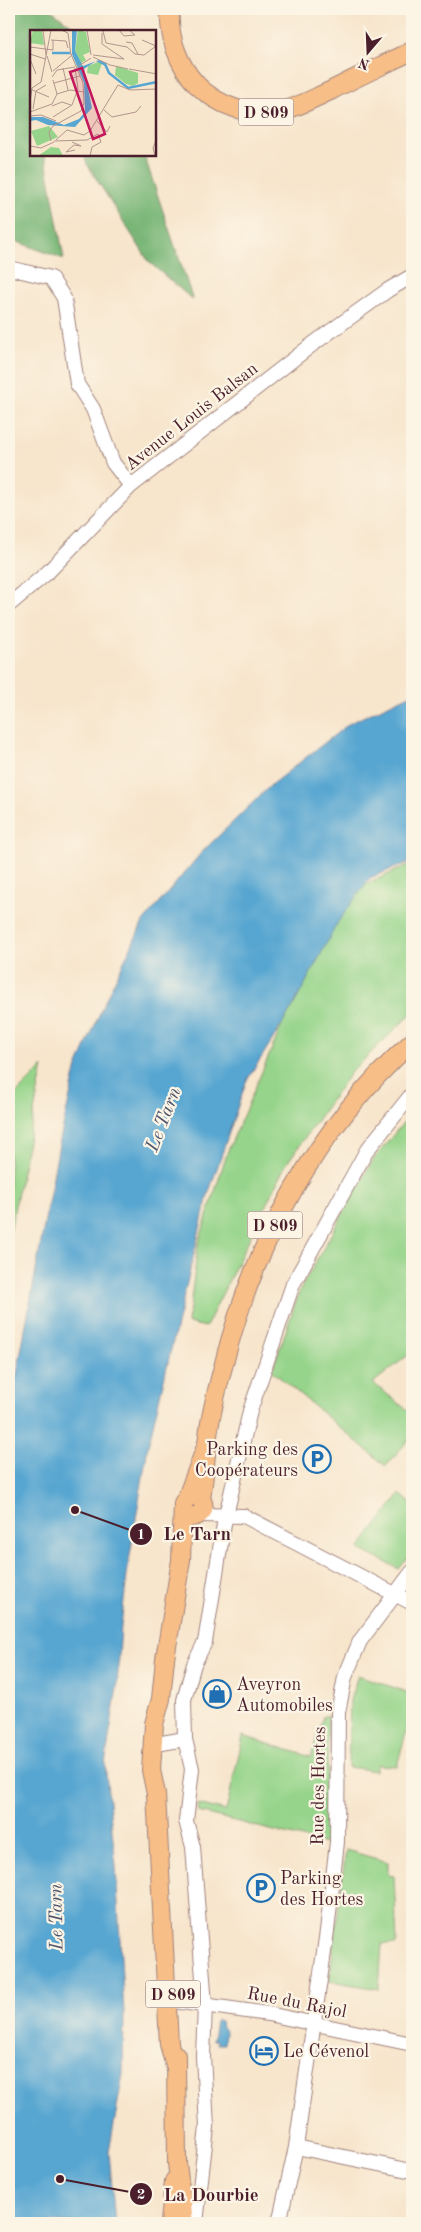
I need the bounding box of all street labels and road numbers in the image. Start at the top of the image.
road number: D 809 [238,98,294,125]
street label: Avenue Louis Balsan [122,359,262,474]
road number: D 809 [248,1212,302,1238]
street label: Rue des Hortes [309,1726,329,1846]
road number: D 809 [146,1980,200,2008]
street label: Rue du Rajol [245,1984,348,2021]

